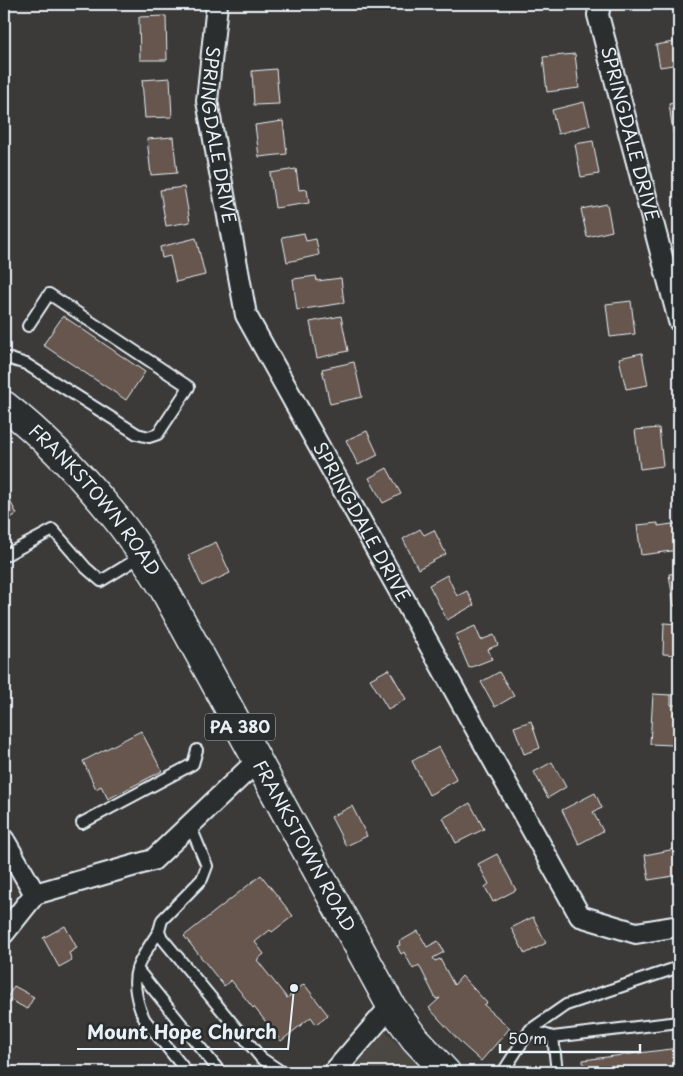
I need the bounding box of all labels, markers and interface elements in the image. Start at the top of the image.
street label: SPRINGDALE DRIVE [595,43,667,224]
street label: SPRINGDALE DRIVE [195,45,244,225]
street label: FRANKSTOWN ROAD [24,417,168,581]
street label: SPRINGDALE DRIVE [307,436,418,606]
road number: PA 380 [205,714,275,740]
street label: FRANKSTOWN ROAD [248,755,363,936]
callout: Mount Hope Church [77,1015,288,1049]
text: Mount Hope Church [87,1017,277,1045]
scale bar [500,1021,640,1053]
text: 50 m [508,1026,547,1049]

